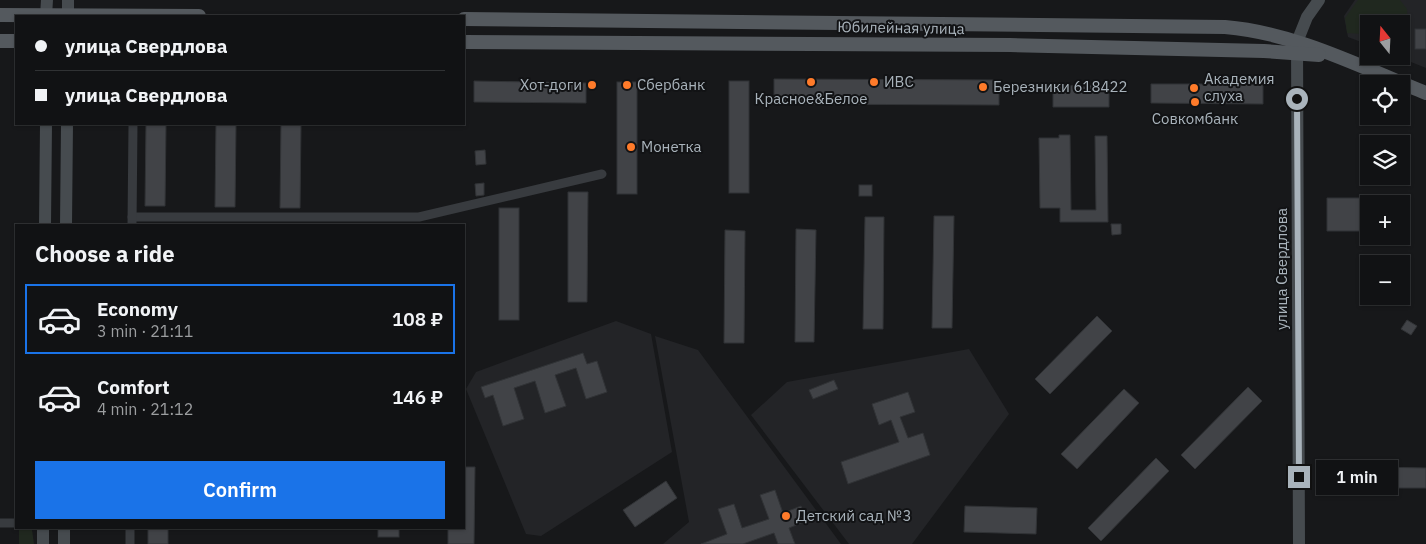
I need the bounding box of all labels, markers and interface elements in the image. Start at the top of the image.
north arrow [1360,15,1410,65]
map controls [1360,15,1410,305]
street label: Юбилейная улица [837,17,965,38]
text: улица Свердлова [65,34,228,58]
place label: Академия слуха [1204,69,1275,105]
place label: ИВС [884,72,914,91]
place label: Хот-доги [520,75,582,94]
place label: Сбербанк [637,75,705,94]
button: locate [1360,75,1410,125]
marker: Красное&Белое [805,76,817,88]
marker: ИВС [868,76,880,88]
place label: Березники 618422 [993,77,1127,96]
marker: Хот-доги [586,79,598,91]
marker: Сбербанк [621,79,633,91]
marker: Березники 618422 [977,81,989,93]
marker: Академия слуха [1188,82,1200,94]
text: улица Свердлова [65,83,228,107]
route start [1286,88,1308,110]
place label: Красное&Белое [755,89,867,108]
marker: Совкомбанк [1189,96,1201,108]
place label: Совкомбанк [1152,109,1238,128]
button: layers [1360,135,1410,185]
place label: Монетка [641,137,702,156]
marker: Монетка [625,141,637,153]
button: + [1360,195,1410,245]
street label: улица Свердлова [1272,208,1291,330]
text: Choose a ride [35,239,175,268]
button: − [1360,255,1410,305]
icon: car [37,297,82,342]
text: Economy [97,297,178,321]
text: 108 ₽ [392,307,443,331]
text: 3 min · 21:11 [97,321,193,341]
icon: car [37,375,82,420]
text: Comfort [97,375,170,399]
text: 146 ₽ [392,385,443,409]
text: 4 min · 21:12 [97,399,193,419]
callout: 1 min [1316,460,1399,494]
button: Confirm [35,461,445,519]
route end [1288,466,1310,488]
text: 1 min [1336,467,1378,487]
place label: Детский сад №3 [796,506,912,525]
marker: Детский сад №3 [780,510,792,522]

